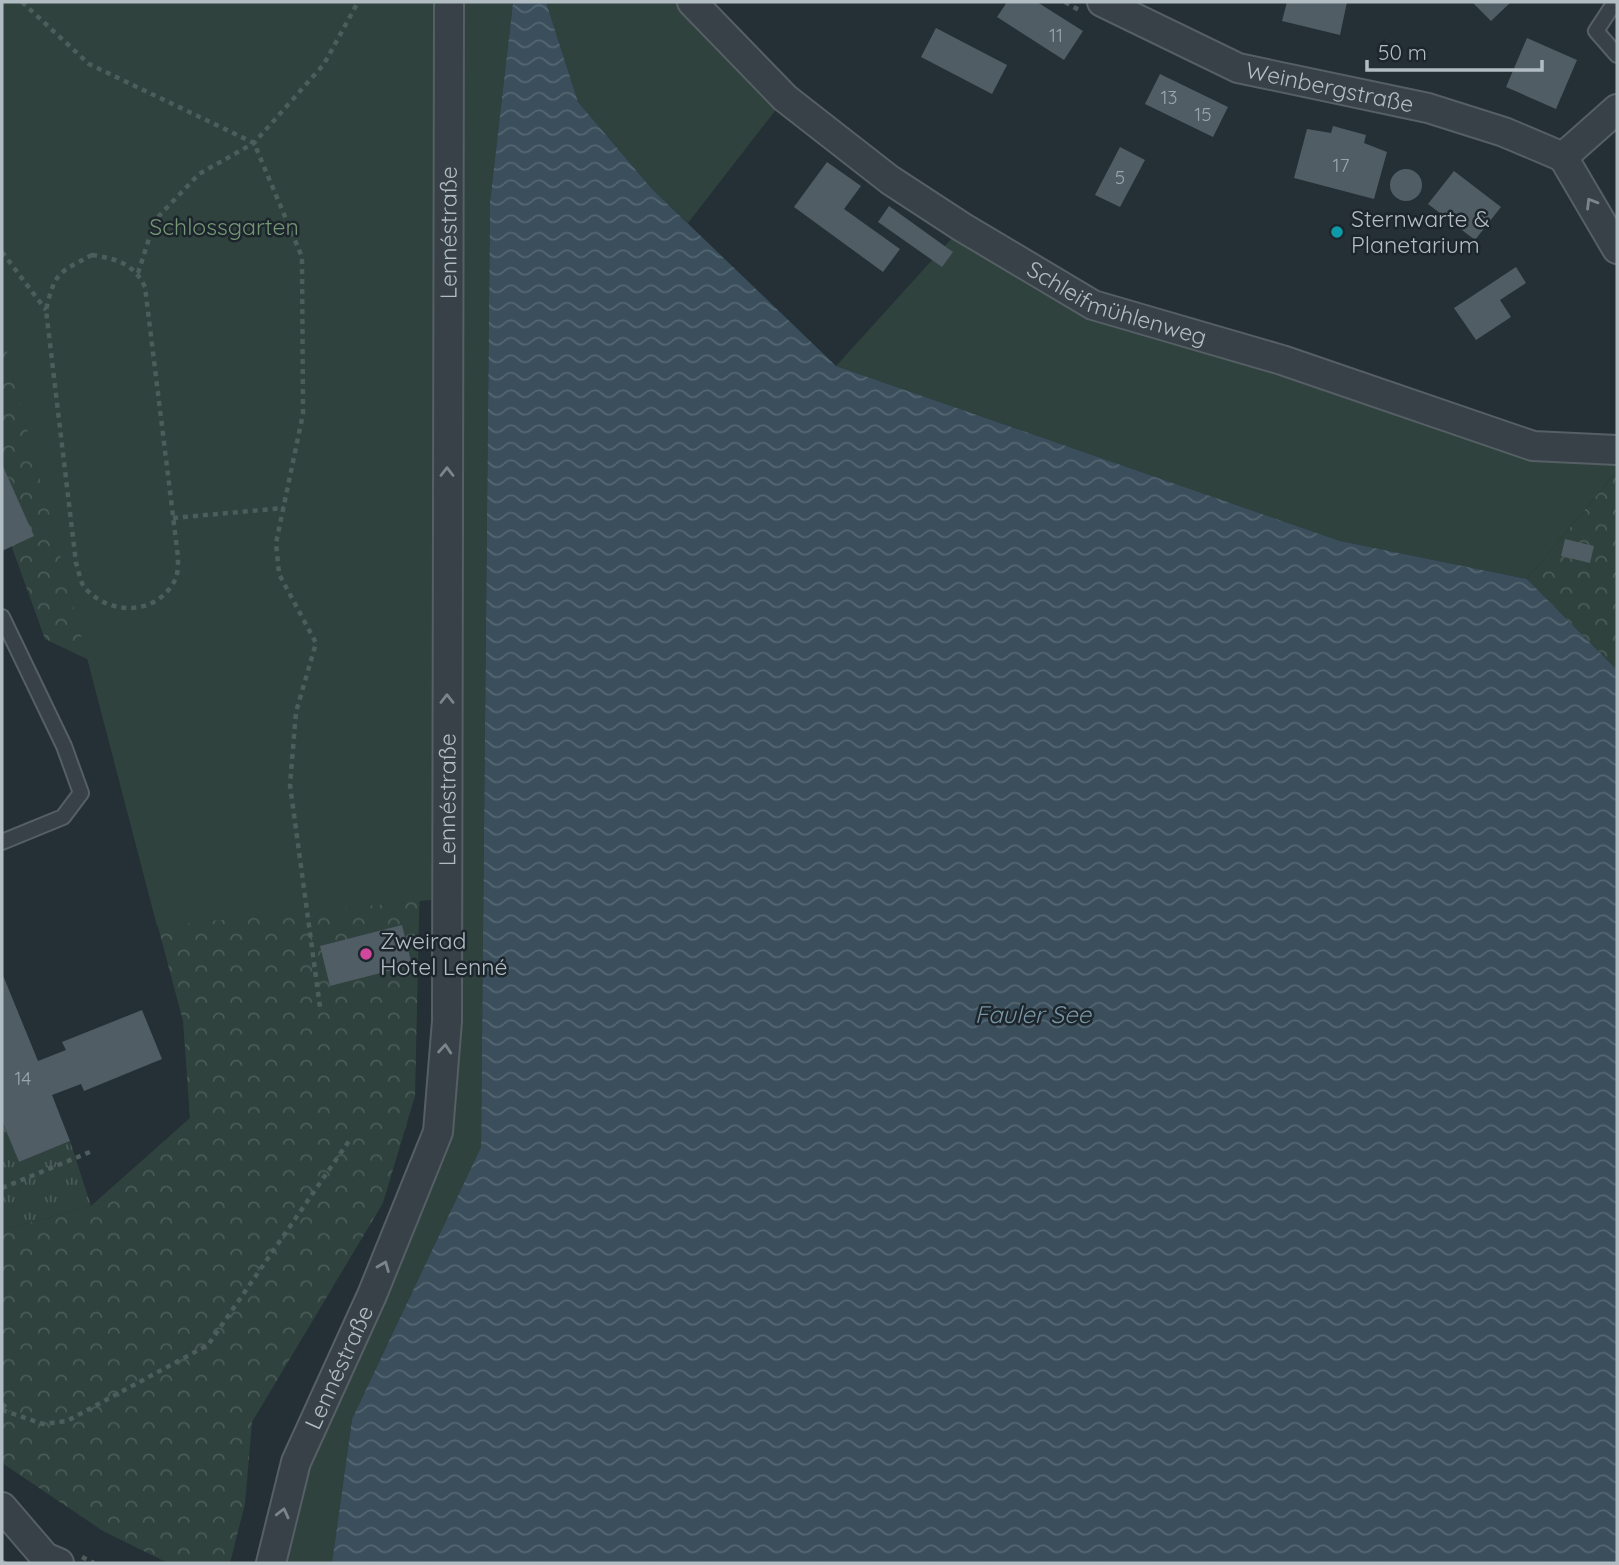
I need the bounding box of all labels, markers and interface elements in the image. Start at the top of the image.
house number: 11 [1049,23,1063,47]
scale bar [1367,28,1542,72]
text: 50 m [1378,39,1427,65]
street label: Weinbergstraße [1243,55,1416,119]
house number: 13 [1161,85,1178,109]
house number: 15 [1194,102,1212,126]
house number: 17 [1333,153,1350,177]
house number: 5 [1115,165,1125,189]
street label: Lennéstraße [433,166,463,299]
one-way arrow [1586,197,1599,210]
place label: Sternwarte & Planetarium [1351,204,1490,259]
park label: Schlossgarten [149,212,299,241]
marker: Sternwarte & Planetarium [1329,224,1345,240]
street label: Schleifmühlenweg [1022,254,1210,351]
one-way arrow [439,466,455,477]
one-way arrow [439,694,455,704]
street label: Lennéstraße [432,733,462,866]
place label: Zweirad Hotel Lenné [380,926,508,981]
marker: Zweirad Hotel Lenné [358,946,374,962]
water label: Fauler See [975,999,1093,1029]
one-way arrow [437,1043,452,1054]
house number: 14 [15,1066,31,1090]
one-way arrow [375,1261,389,1273]
street label: Lennéstraße [298,1301,379,1434]
one-way arrow [275,1507,289,1519]

